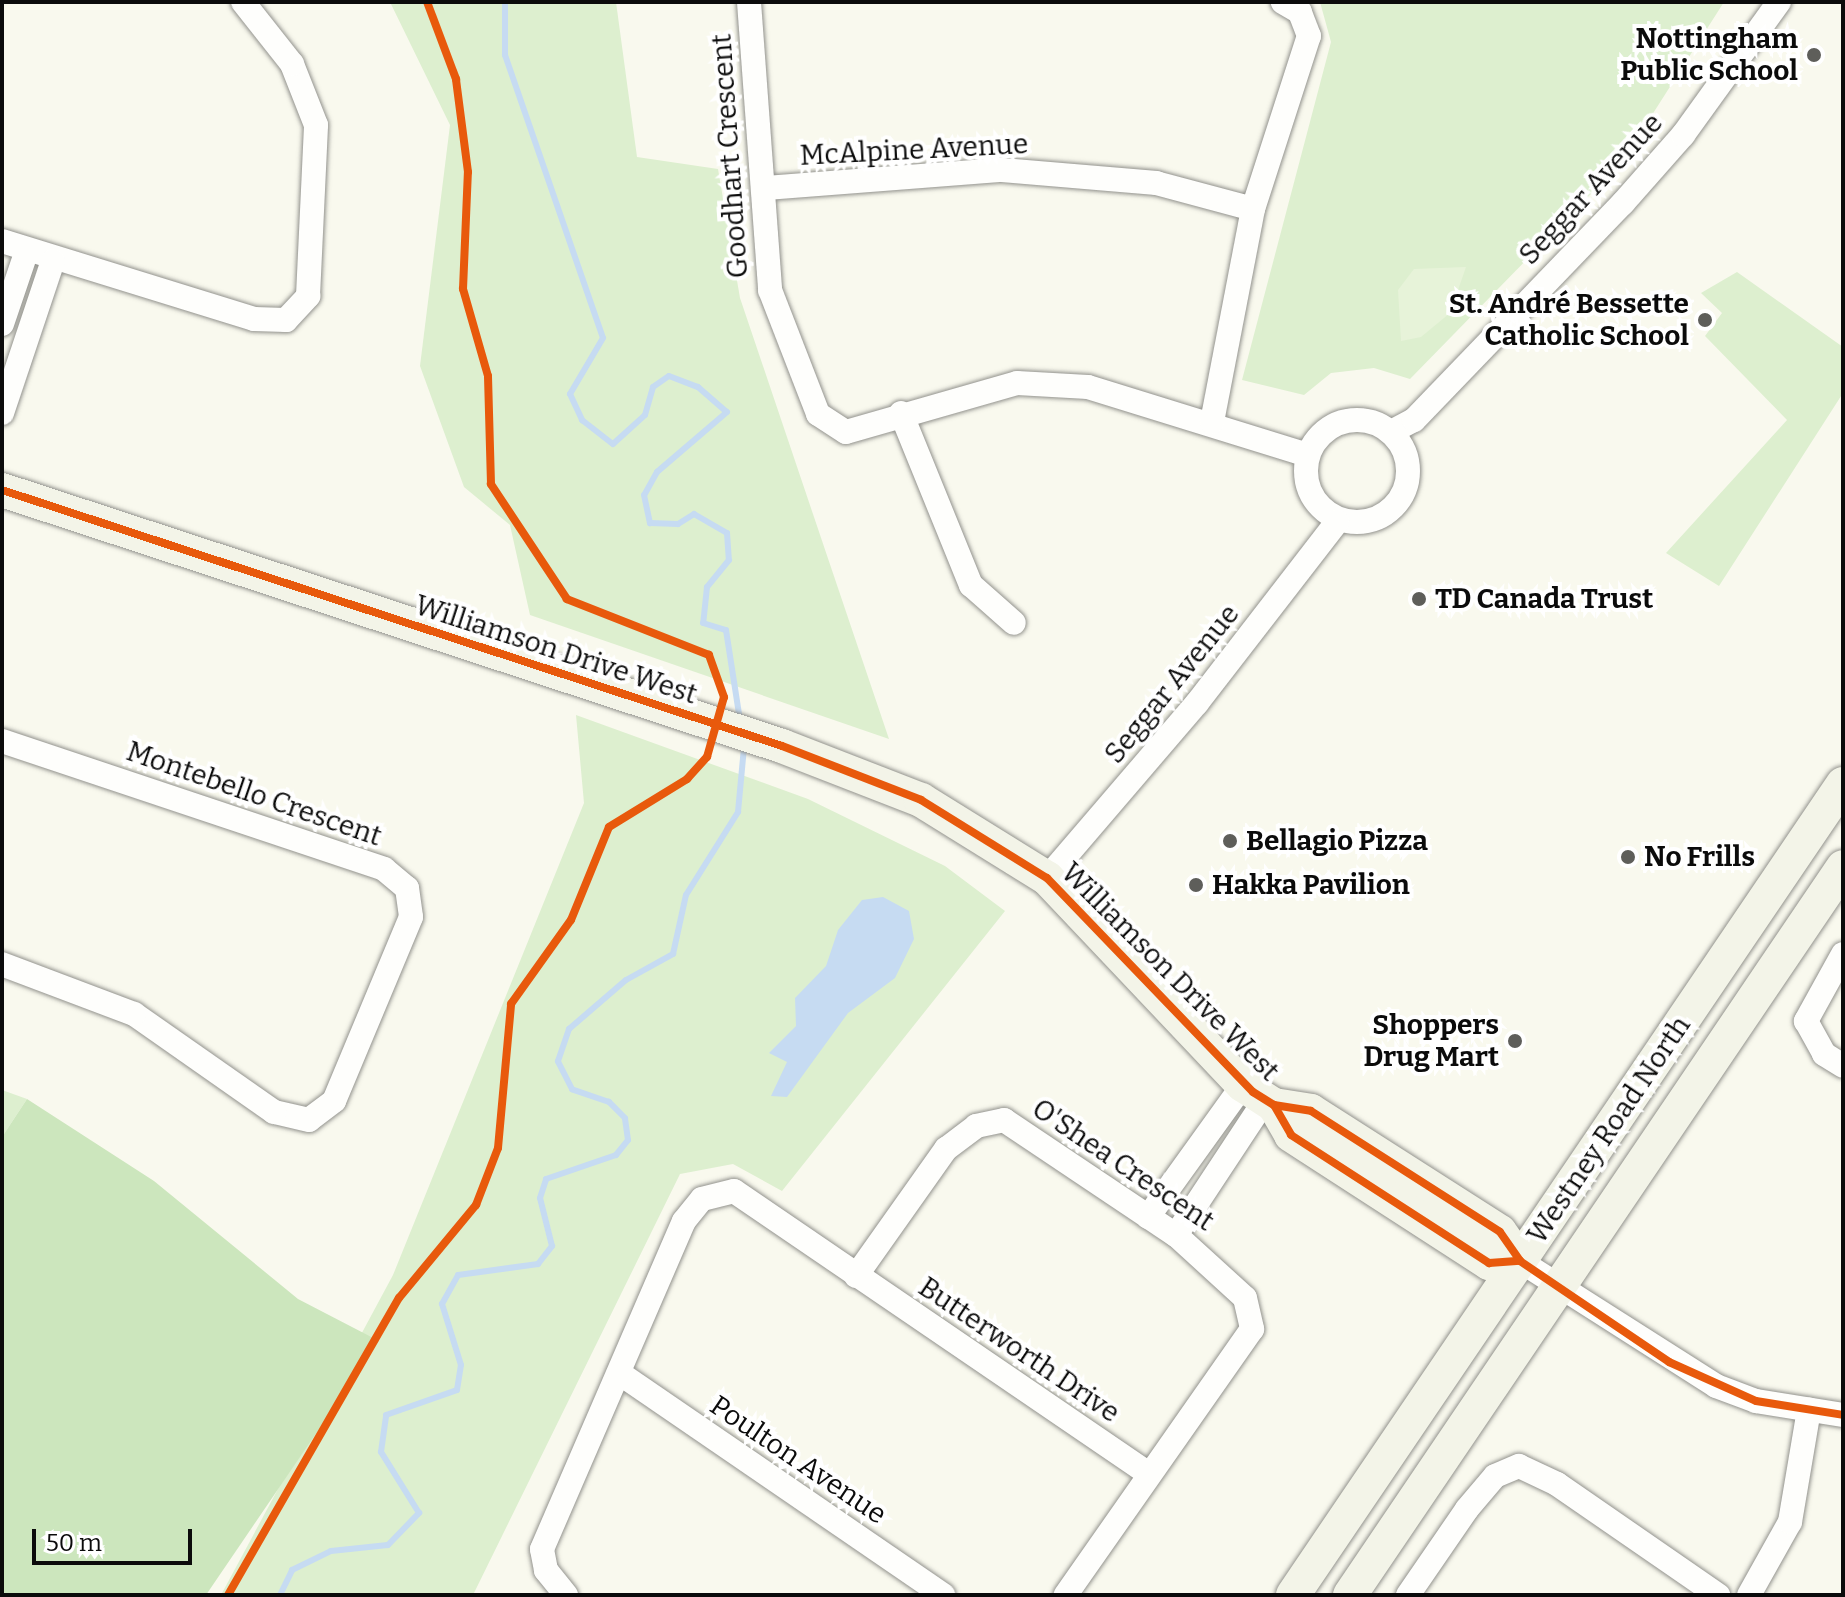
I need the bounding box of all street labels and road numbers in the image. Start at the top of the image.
street label: Goodhart Crescent [705,33,755,279]
street label: Seggar Avenue [1512,106,1670,272]
street label: McAlpine Avenue [799,127,1029,173]
street label: Williamson Drive West [411,588,701,712]
street label: Seggar Avenue [1098,598,1246,770]
street label: Montebello Crescent [122,735,386,853]
street label: Williamson Drive West [1054,856,1286,1088]
street label: Westney Road North [1520,1010,1698,1250]
street label: O'Shea Crescent [1026,1092,1220,1238]
street label: Butterworth Drive [912,1270,1126,1430]
street label: Poulton Avenue [703,1389,893,1531]

